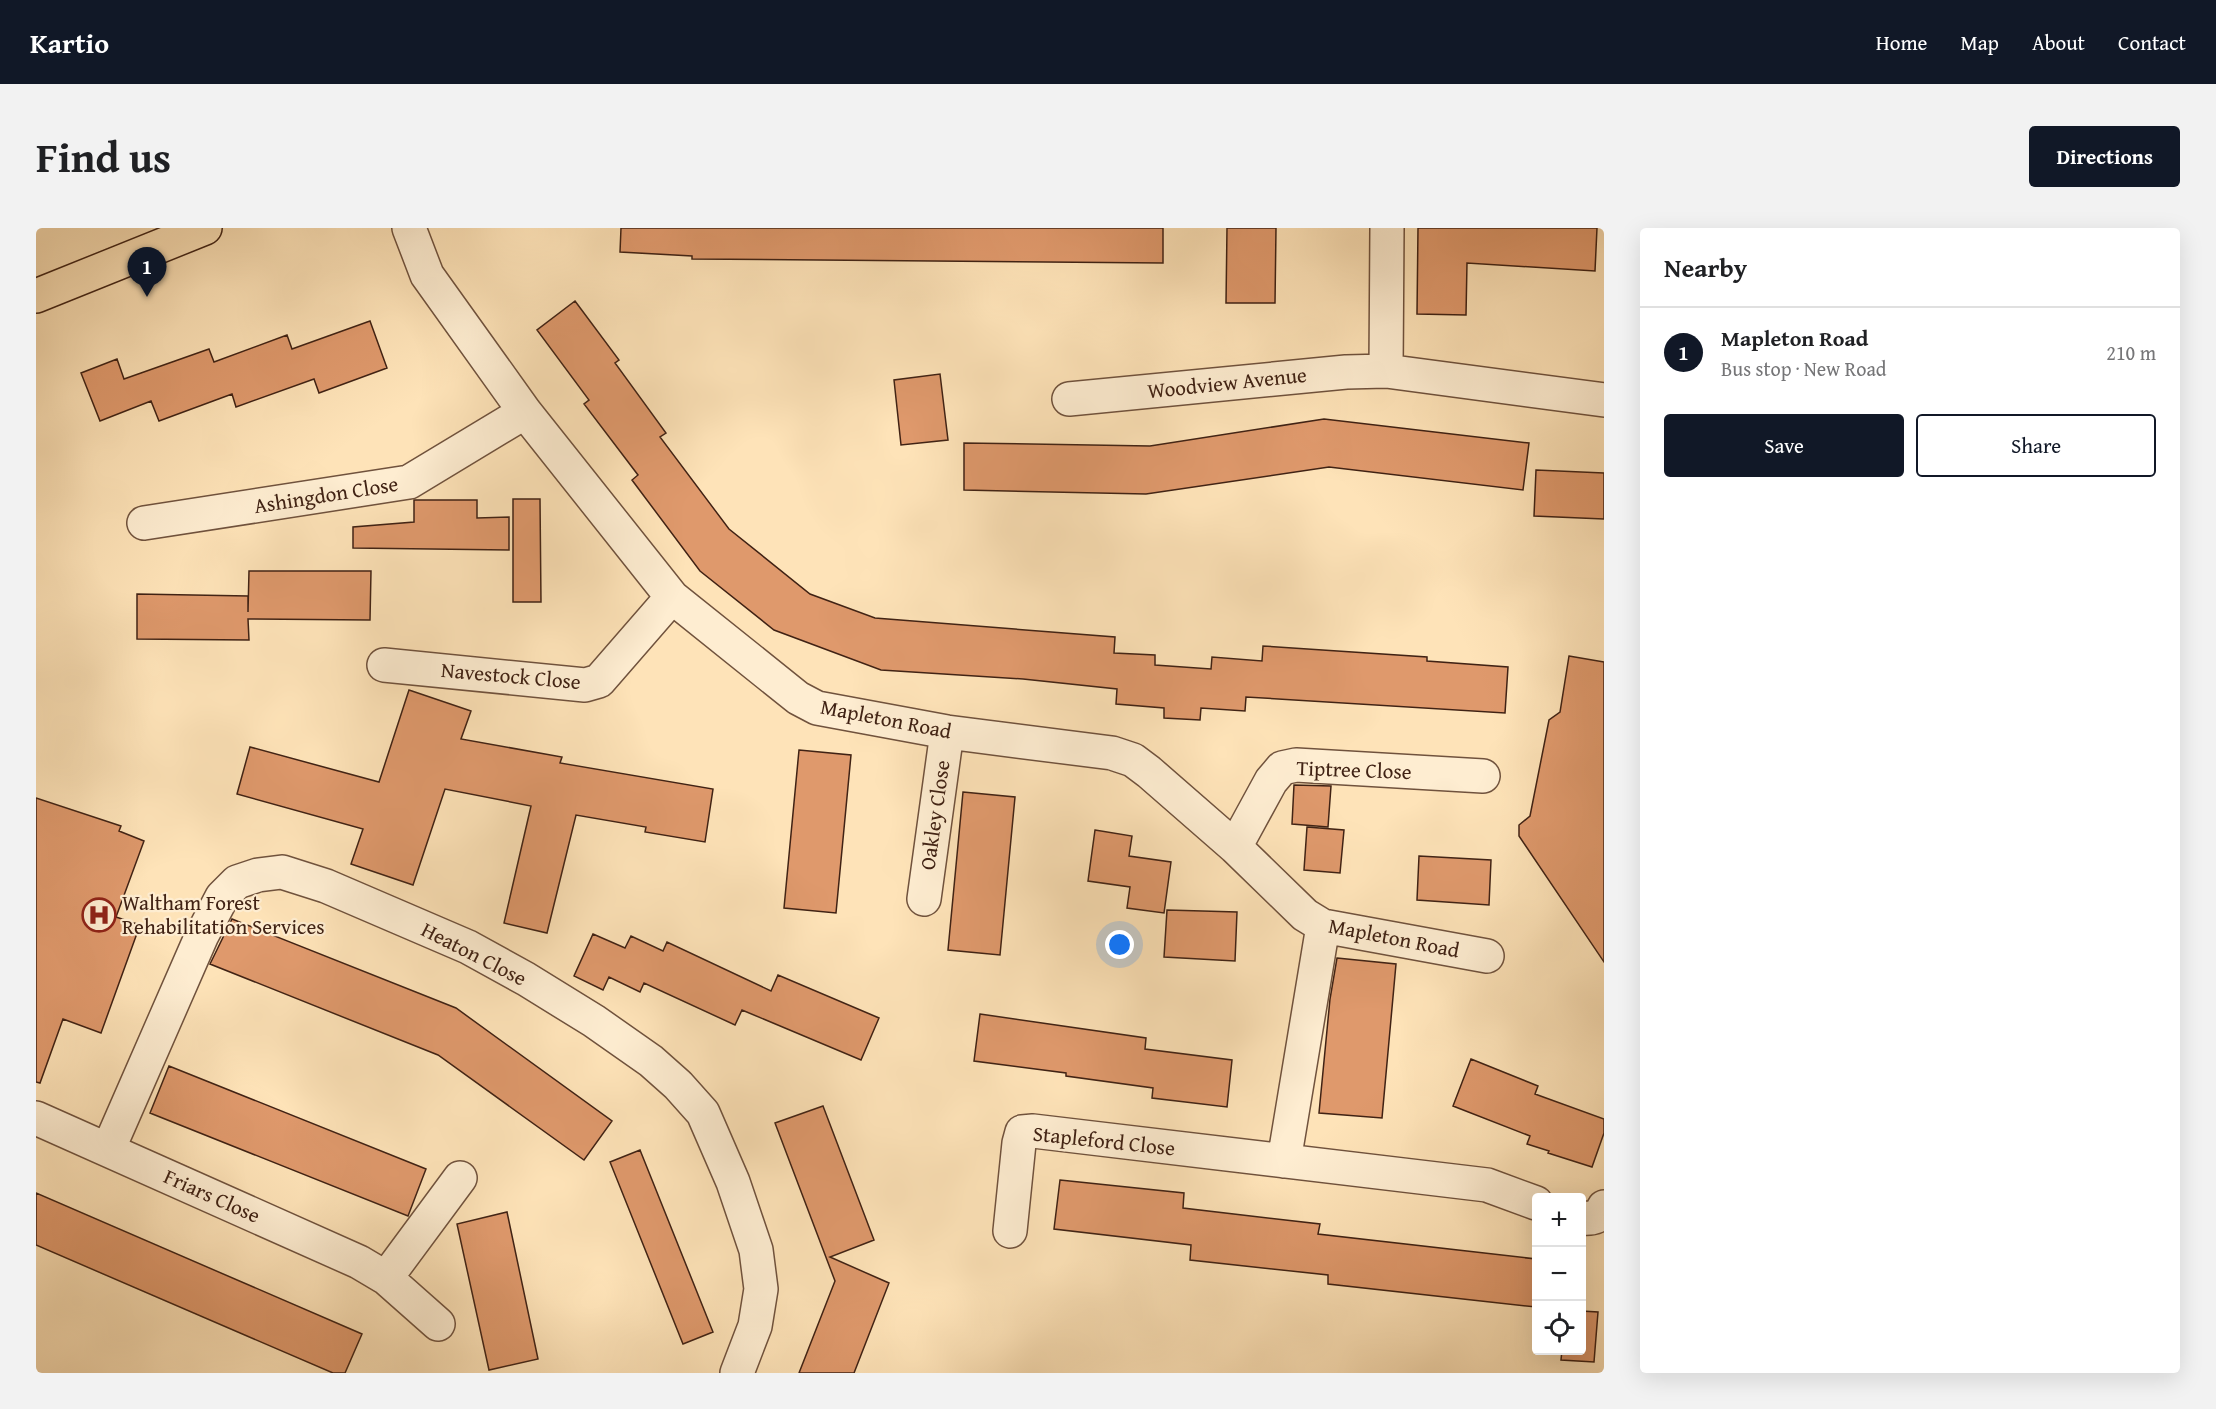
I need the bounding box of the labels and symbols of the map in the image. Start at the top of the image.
pin: 1 [128,248,166,297]
street label: Woodview Avenue [1146,359,1308,406]
street label: Ashingdon Close [252,468,400,521]
street label: Navestock Close [440,654,582,697]
street label: Mapleton Road [818,691,955,747]
street label: Tiptree Close [1296,752,1412,787]
street label: Oakley Close [911,758,958,872]
place label: Waltham Forest Rehabilitation Services [122,887,325,942]
hospital icon: Waltham Forest Rehabilitation Services [81,897,117,933]
street label: Mapleton Road [1326,910,1463,966]
street label: Heaton Close [416,914,532,993]
your location [1105,930,1134,959]
street label: Stapleford Close [1032,1118,1177,1163]
street label: Friars Close [159,1161,265,1231]

